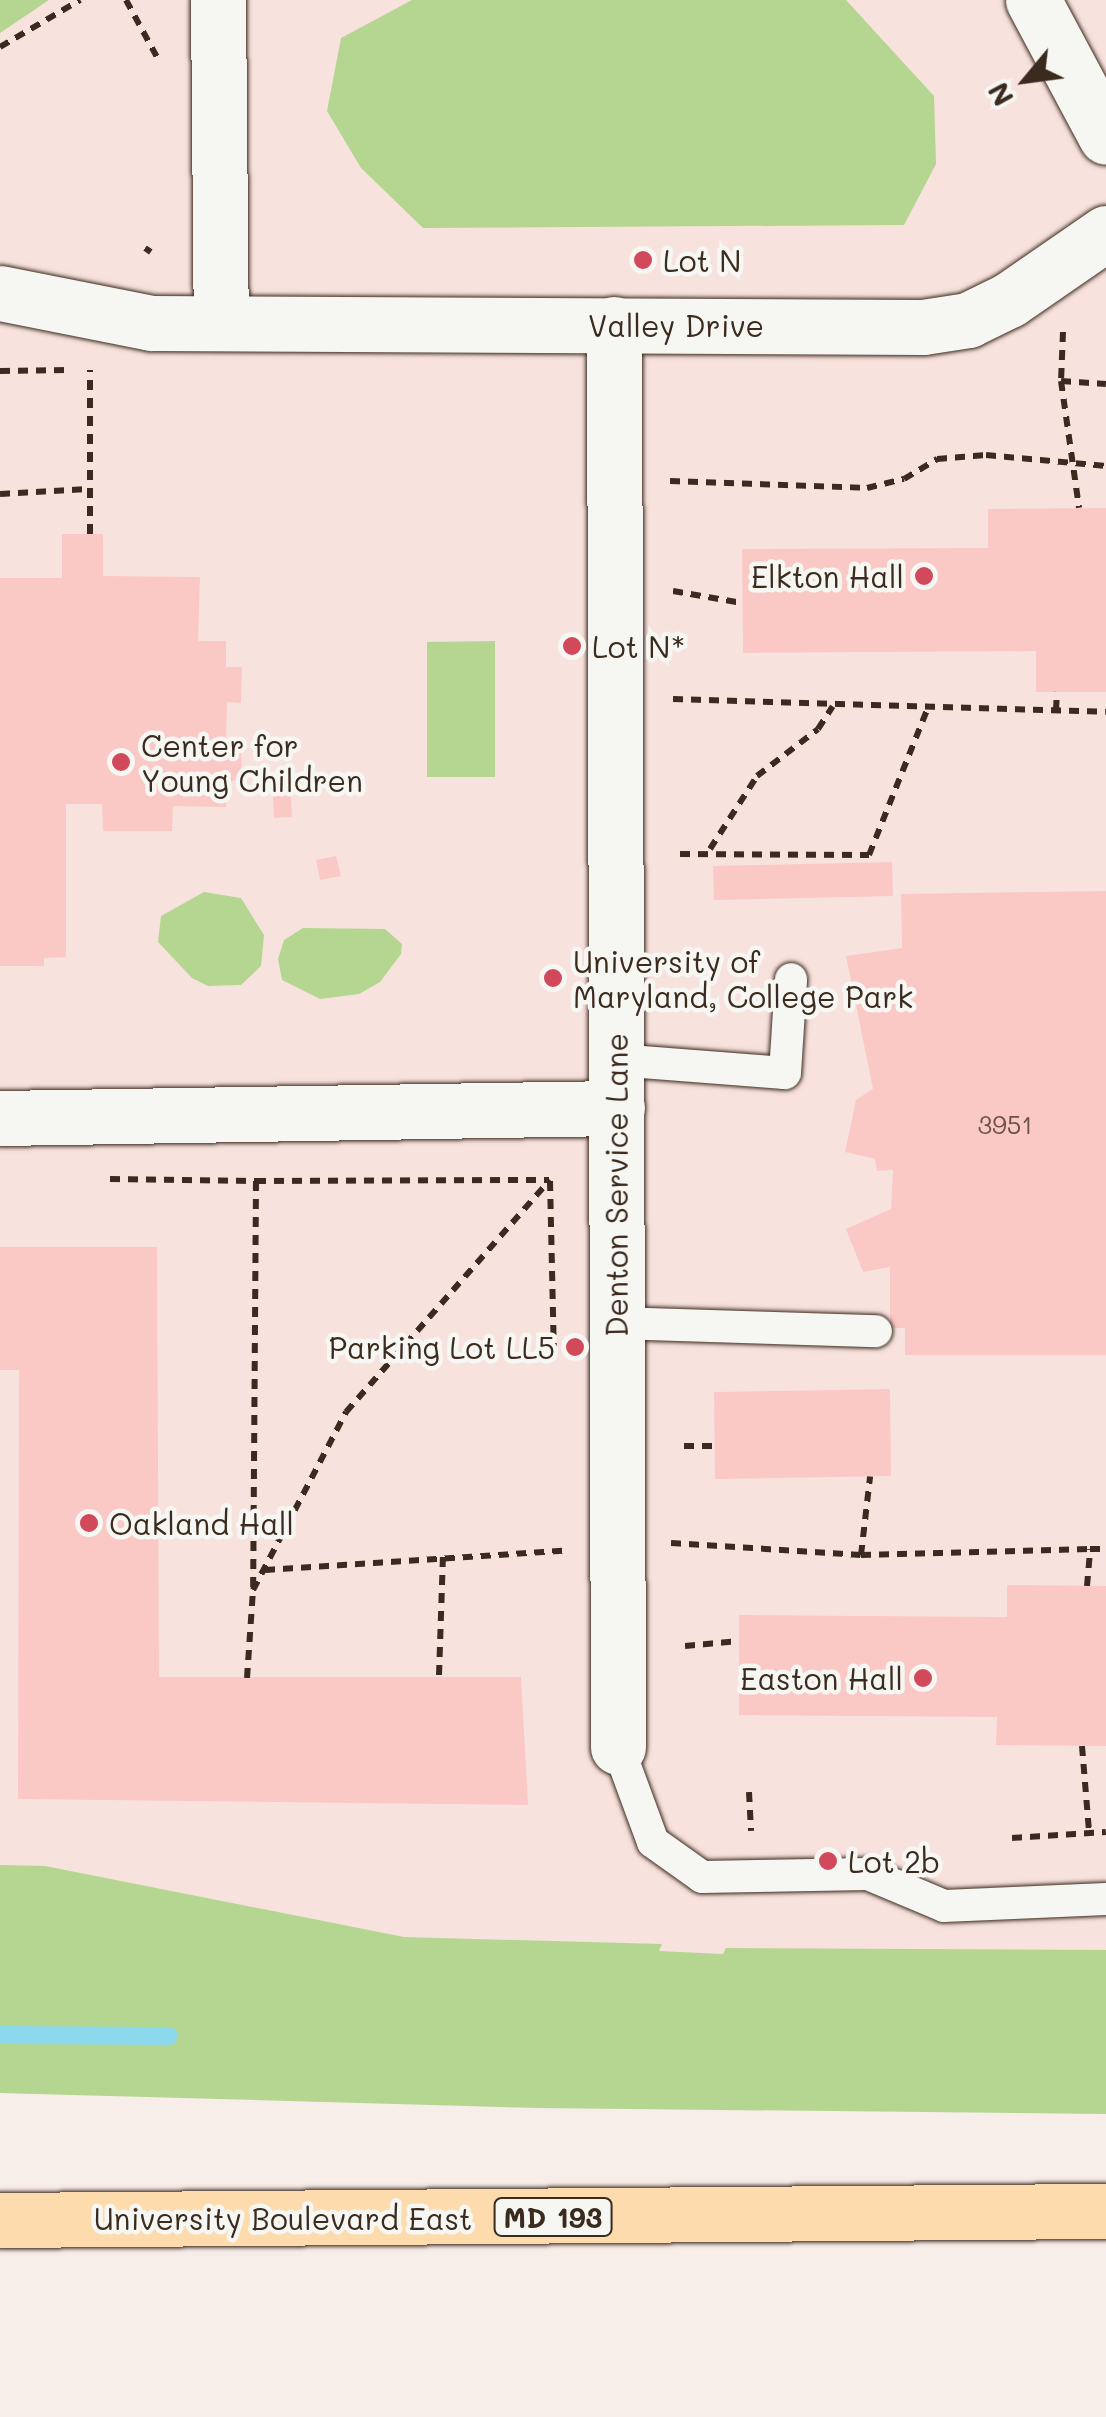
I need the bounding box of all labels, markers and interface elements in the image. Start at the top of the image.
north arrow [976,30,1076,130]
text: N [979,77,1021,113]
place label: Lot N [663,242,742,278]
marker: Lot N [632,249,654,271]
street label: Valley Drive [588,307,764,343]
place label: Elkton Hall [751,558,904,594]
marker: Elkton Hall [913,565,935,587]
place label: Lot N* [592,628,685,664]
marker: Lot N* [561,635,583,657]
place label: Center for Young Children [141,727,363,798]
marker: Center for Young Children [110,751,132,773]
place label: University of Maryland, College Park [573,943,913,1014]
marker: University of Maryland, College Park [542,967,564,989]
street label: Denton Service Lane [598,1033,634,1337]
house number: 3951 [977,1109,1033,1139]
place label: Parking Lot LL5 [329,1329,555,1365]
marker: Parking Lot LL5 [564,1336,586,1358]
place label: Oakland Hall [109,1505,294,1541]
marker: Oakland Hall [78,1512,100,1534]
place label: Easton Hall [740,1660,903,1696]
marker: Easton Hall [912,1667,934,1689]
place label: Lot 2b [848,1843,940,1879]
marker: Lot 2b [817,1850,839,1872]
road number: MD 193 [493,2194,613,2240]
street label: University Boulevard East [94,2200,472,2236]

